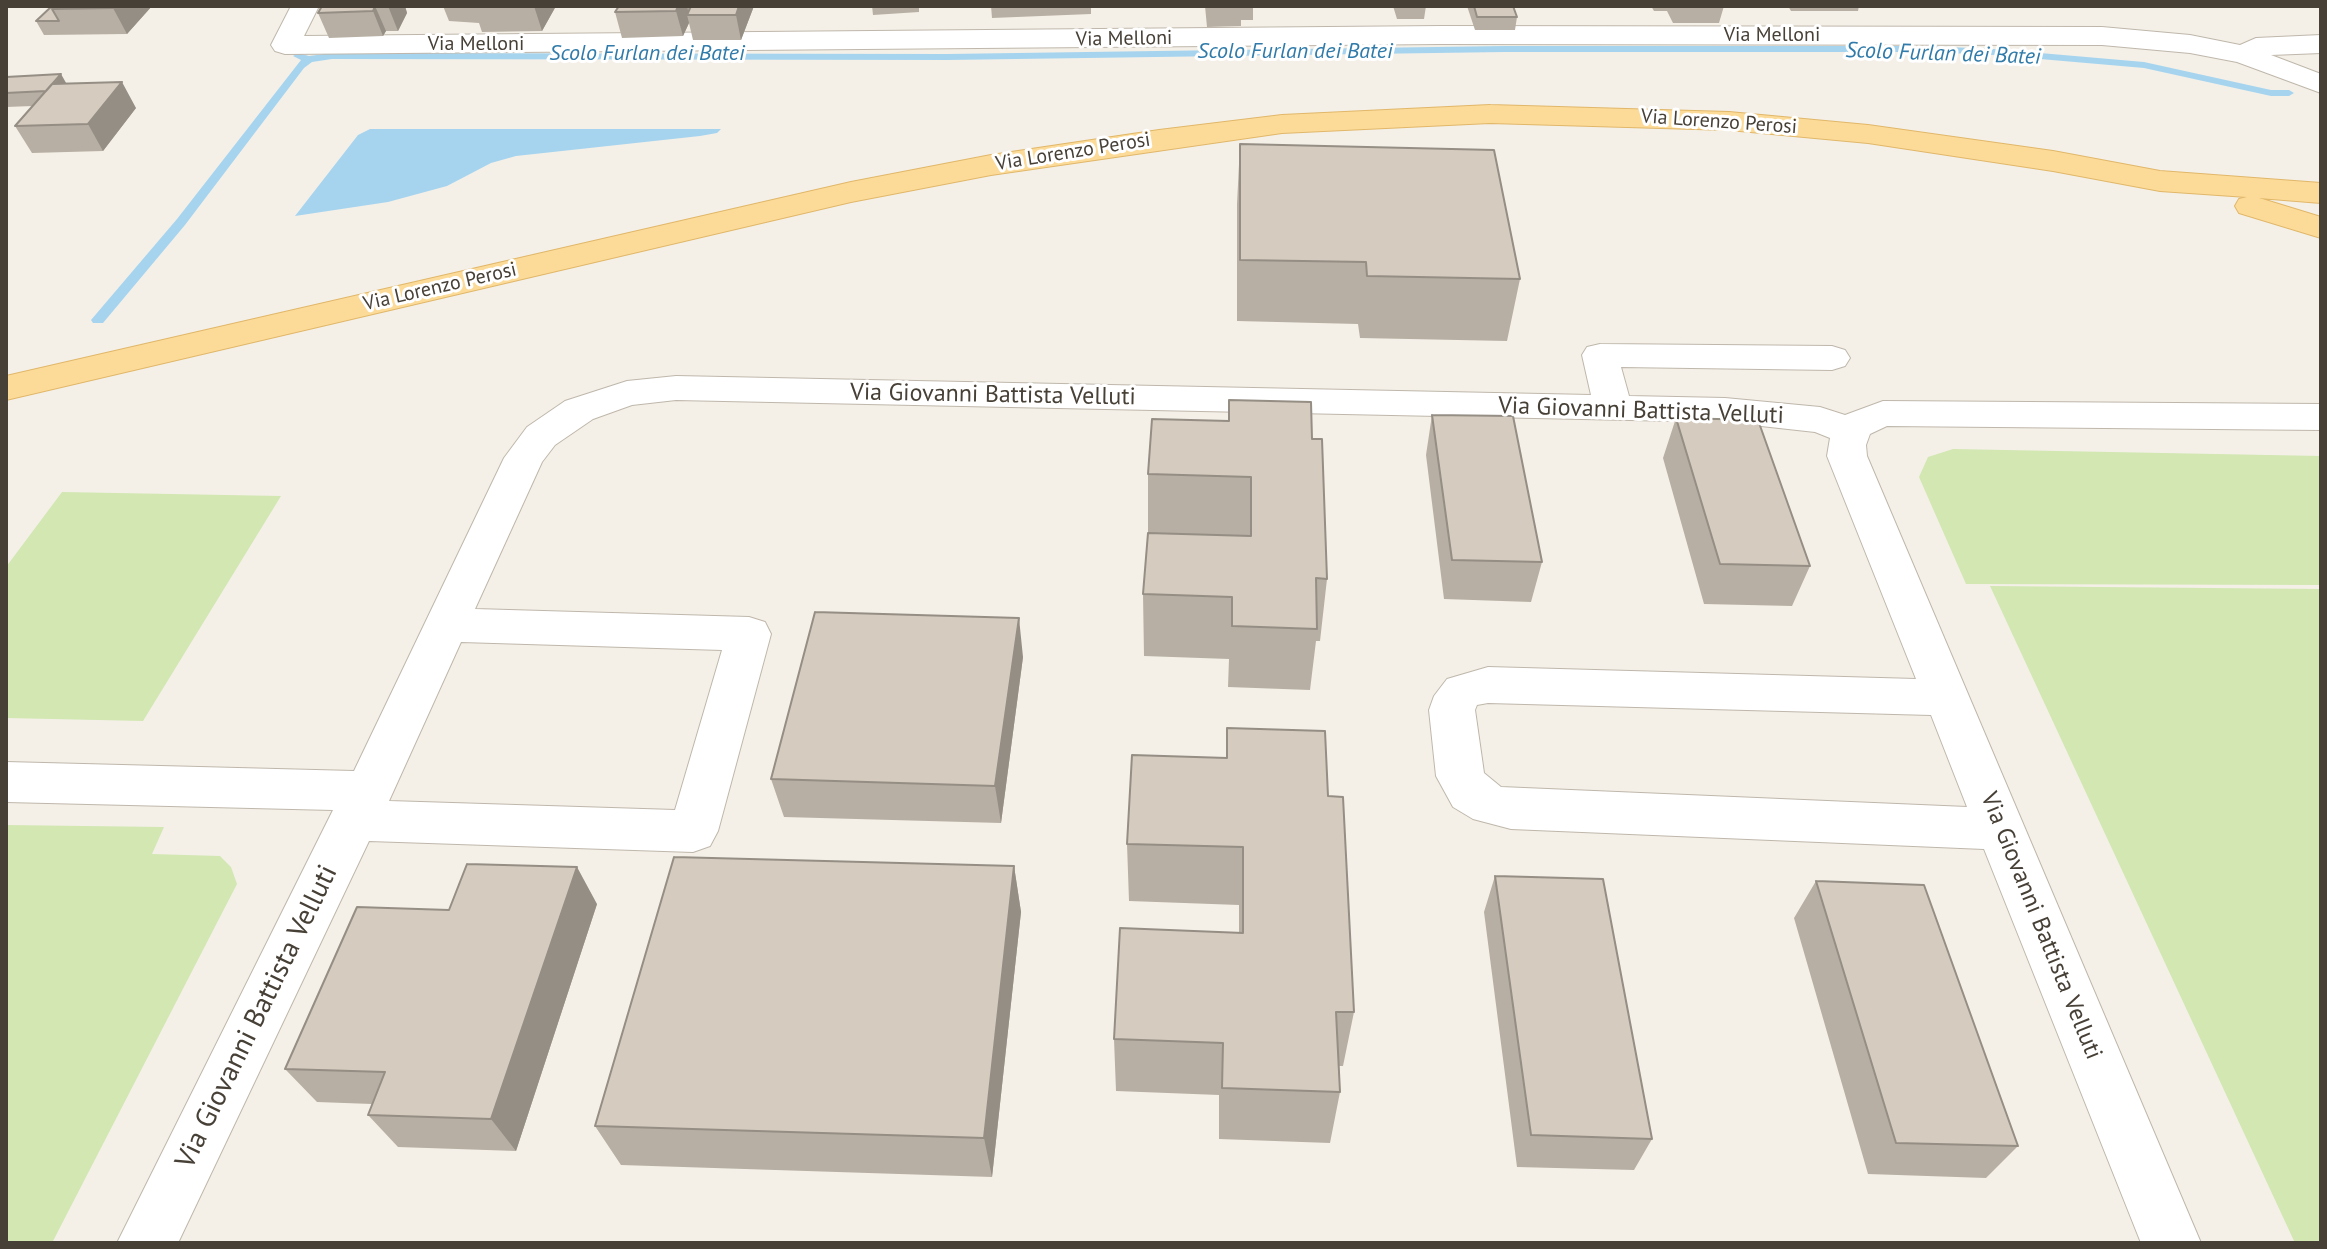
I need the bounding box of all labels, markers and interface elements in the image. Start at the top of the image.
street label: Via Melloni [1724,23,1820,47]
street label: Via Melloni [1075,26,1173,52]
street label: Via Melloni [428,32,524,56]
water label: Scolo Furlan dei Batei [1845,37,2041,71]
water label: Scolo Furlan dei Batei [1197,39,1393,65]
water label: Scolo Furlan dei Batei [549,41,745,67]
street label: Via Lorenzo Perosi [1640,105,1798,139]
street label: Via Lorenzo Perosi [994,128,1152,176]
street label: Via Lorenzo Perosi [361,258,519,316]
street label: Via Giovanni Battista Velluti [850,378,1136,412]
street label: Via Giovanni Battista Velluti [1498,392,1784,430]
street label: Via Giovanni Battista Velluti [1974,788,2108,1064]
street label: Via Giovanni Battista Velluti [169,860,345,1174]

